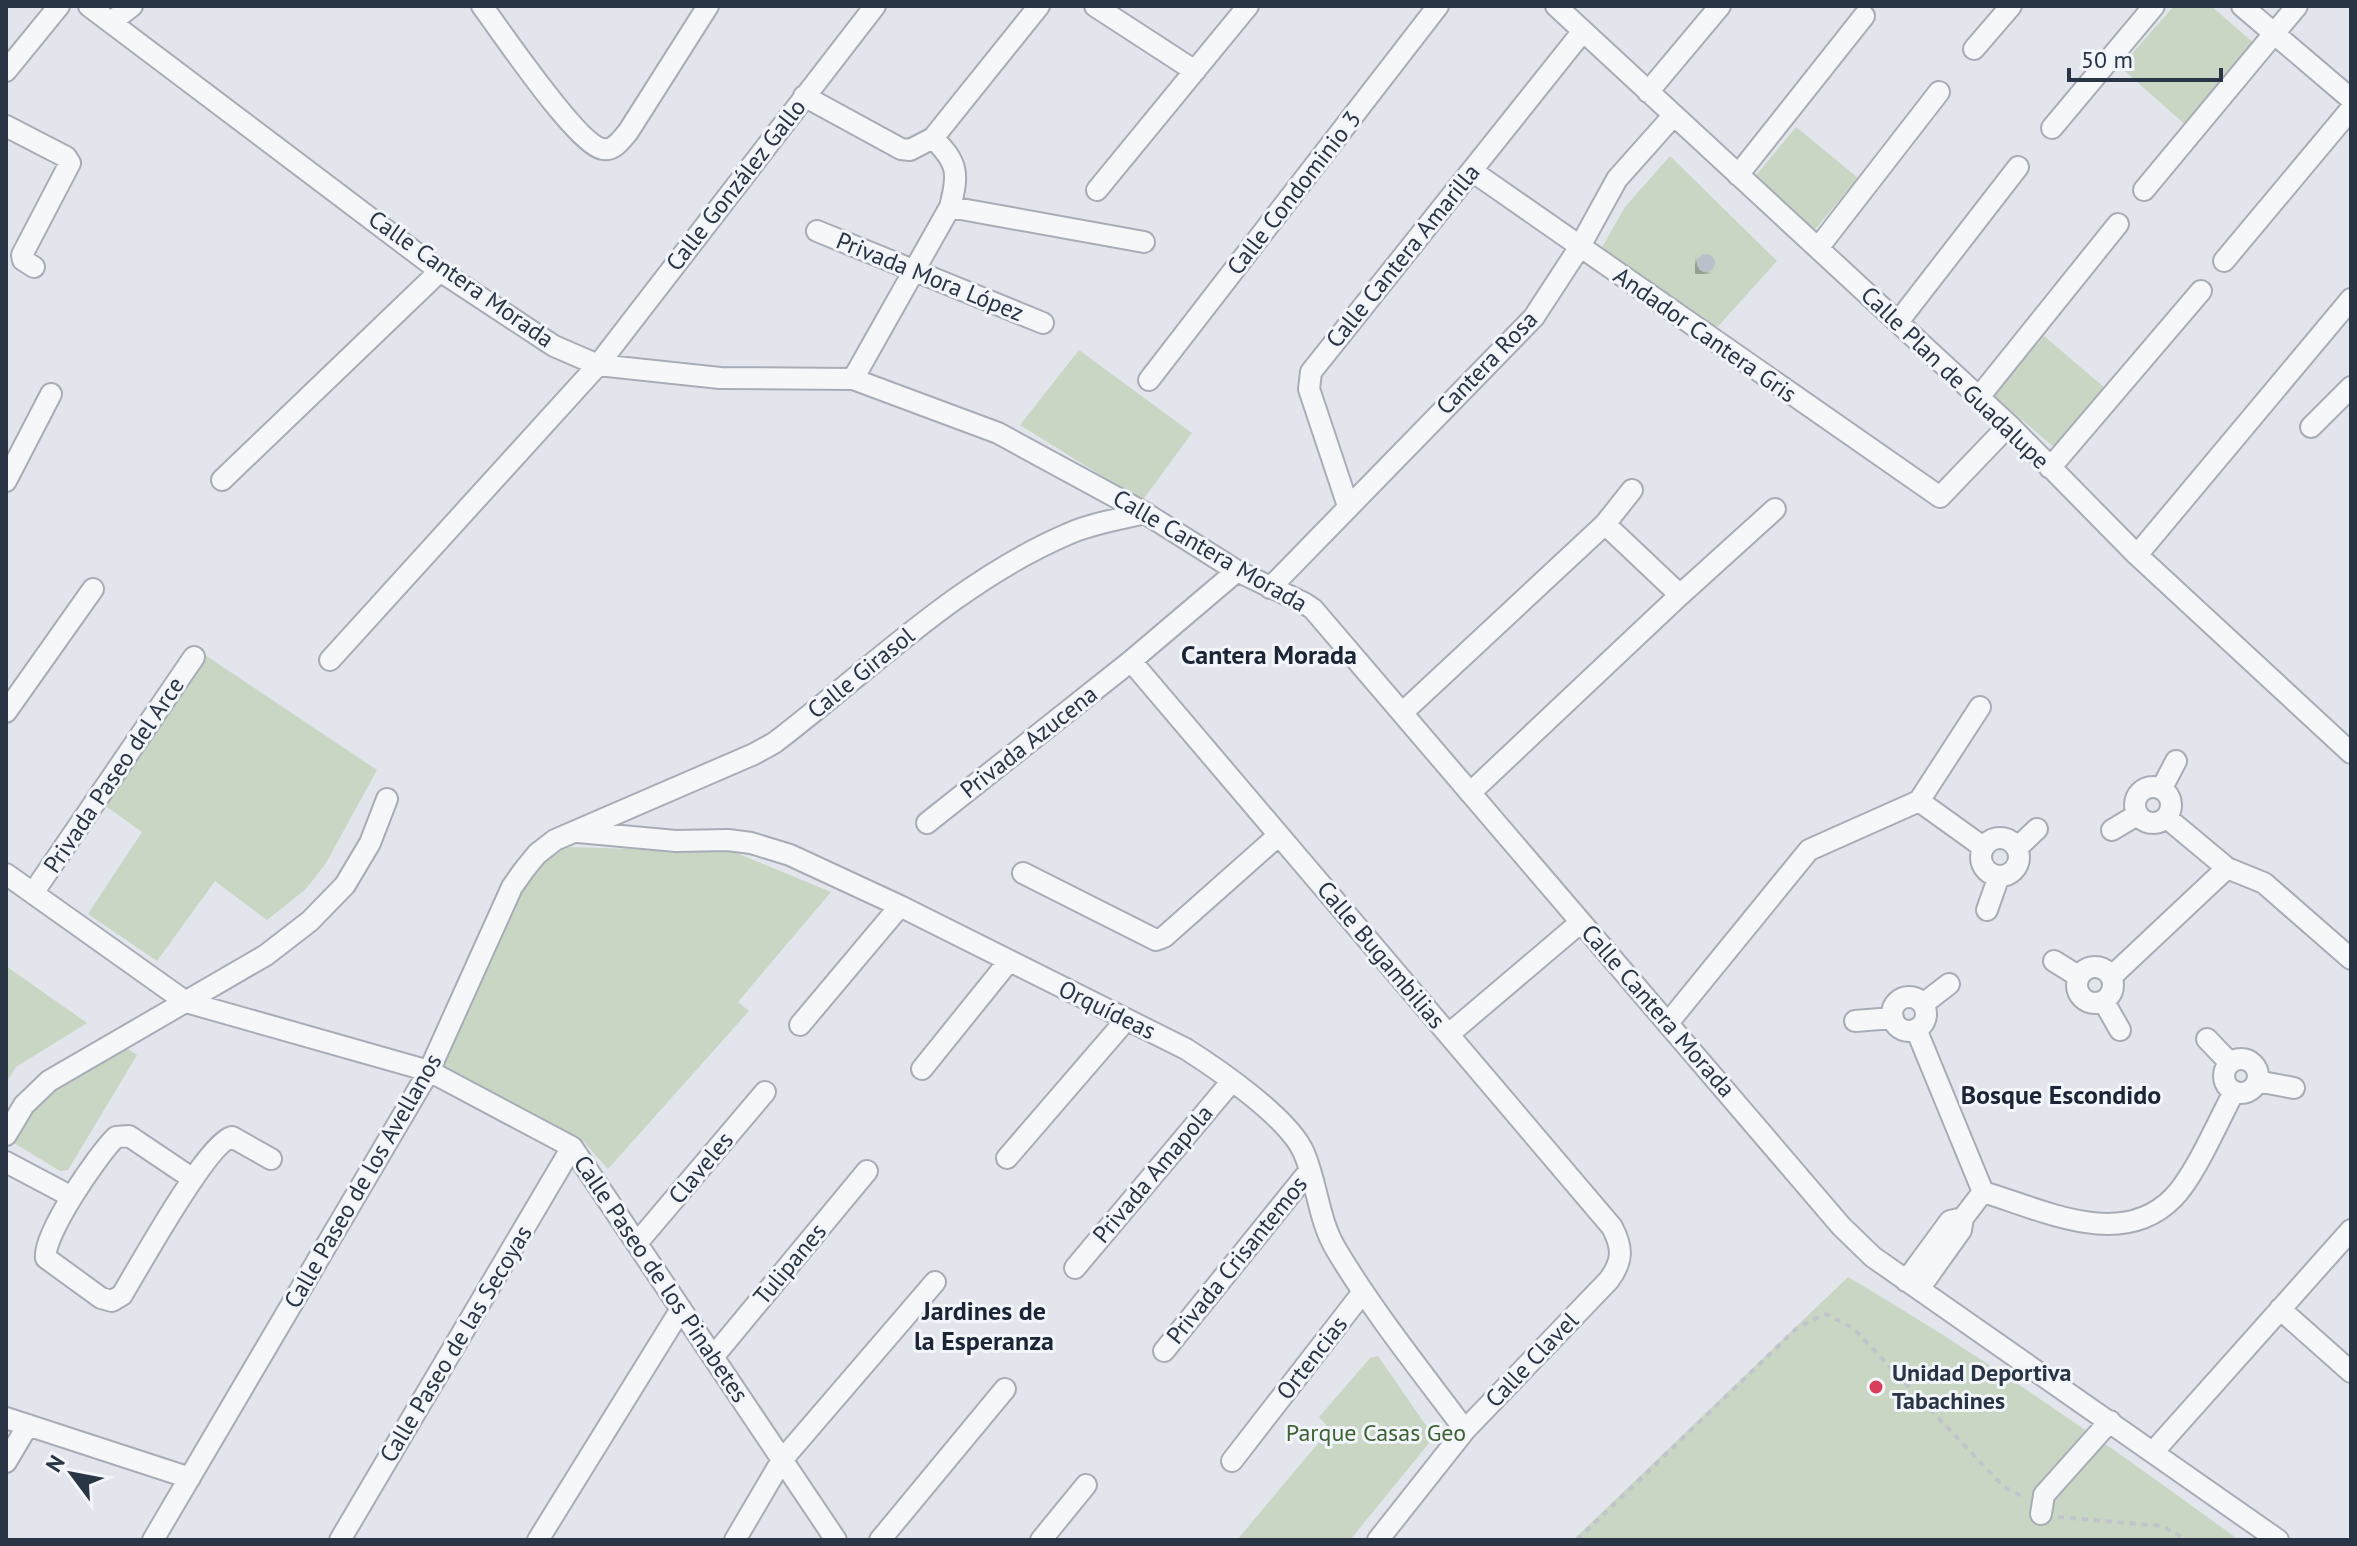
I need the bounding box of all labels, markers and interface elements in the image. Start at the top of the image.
scale bar [2069,32,2221,82]
text: 50 m [2081,44,2133,75]
street label: Calle González Gallo [659,92,812,277]
street label: Calle Condominio 3 [1220,104,1367,281]
street label: Calle Cantera Amarilla [1319,157,1486,354]
street label: Calle Cantera Morada [363,203,560,354]
street label: Privada Mora López [832,225,1029,328]
street label: Andador Cantera Gris [1608,260,1803,409]
street label: Calle Plan de Guadalupe [1854,279,2056,476]
street label: Cantera Rosa [1429,304,1544,421]
street label: Calle Cantera Morada [1107,482,1313,619]
street label: Calle Girasol [801,620,921,725]
district label: Cantera Morada [1181,638,1357,671]
street label: Privada Paseo del Arce [36,671,191,879]
street label: Privada Azucena [954,678,1104,805]
street label: Calle Bugambilias [1310,874,1452,1035]
street label: Calle Cantera Morada [1575,918,1742,1104]
street label: Orquídeas [1054,973,1161,1046]
street label: Calle Paseo de los Avellanos [277,1048,448,1314]
district label: Bosque Escondido [1961,1078,2161,1111]
street label: Privada Amapola [1086,1098,1220,1249]
street label: Claveles [661,1125,740,1210]
street label: Calle Paseo de los Pinabetes [567,1149,756,1408]
street label: Privada Crisantemos [1159,1169,1314,1350]
street label: Tulipanes [746,1216,833,1311]
street label: Calle Paseo de las Secoyas [372,1220,539,1468]
district label: Jardines de la Esperanza [914,1294,1054,1357]
street label: Calle Clavel [1478,1305,1585,1414]
street label: Ortencias [1269,1310,1354,1406]
place label: Unidad Deportiva Tabachines [1892,1357,2071,1416]
marker: Unidad Deportiva Tabachines [1867,1378,1885,1396]
park label: Parque Casas Geo [1286,1417,1466,1448]
north arrow [32,1434,112,1514]
text: N [39,1450,71,1477]

